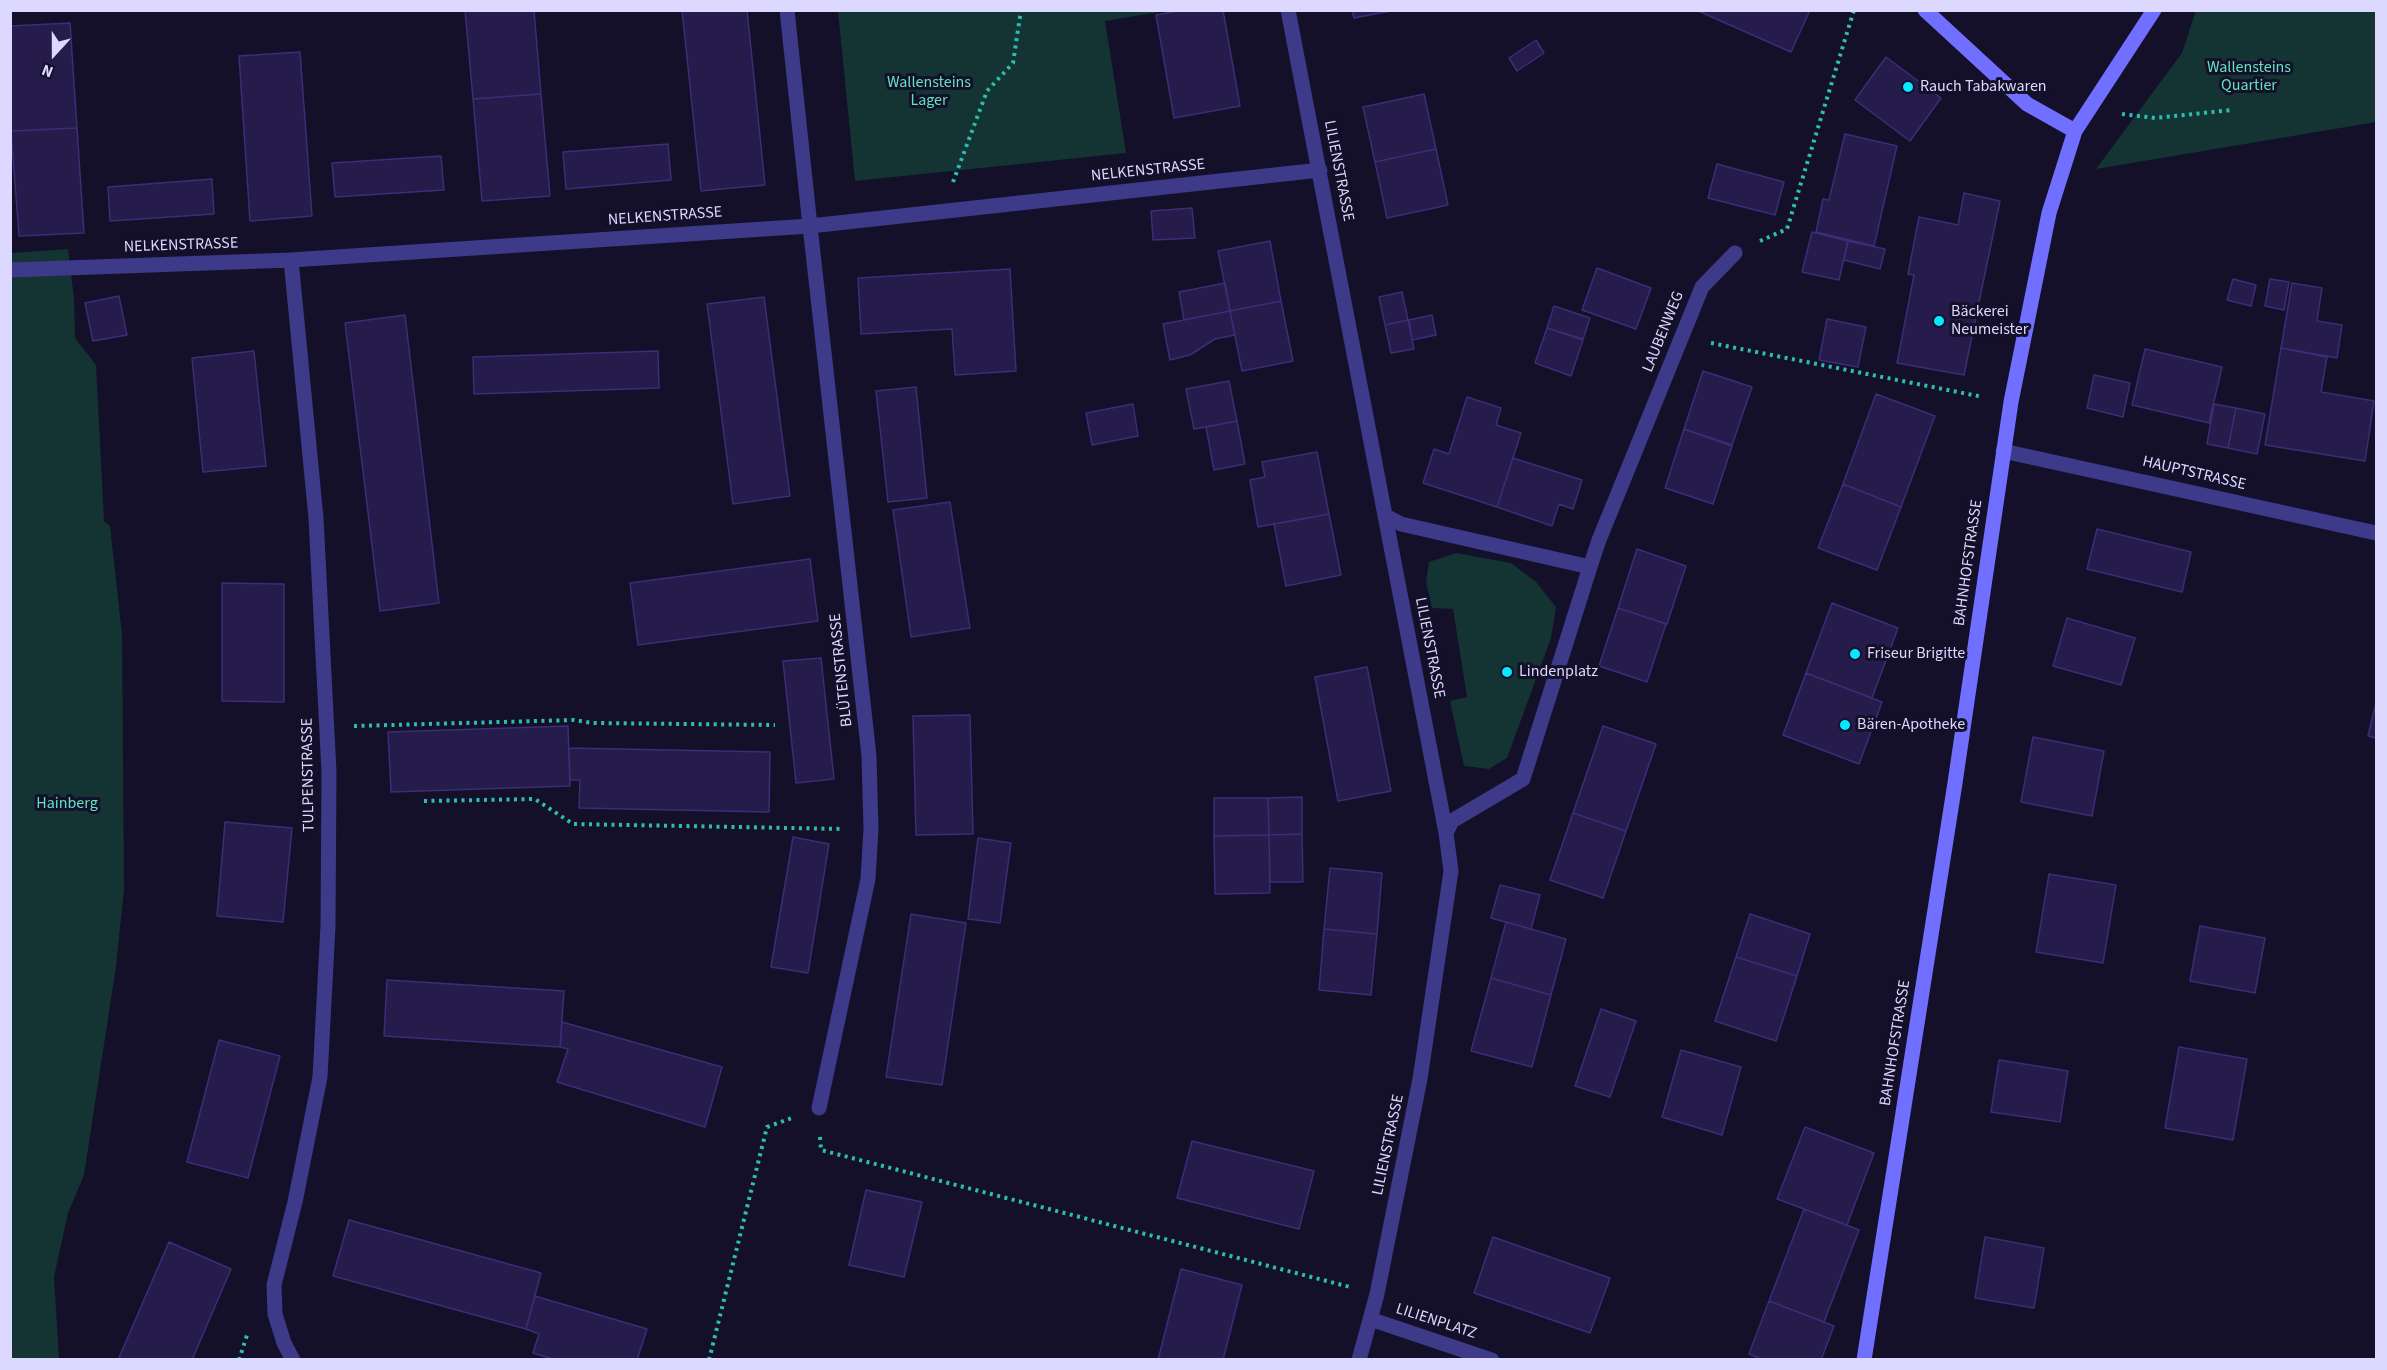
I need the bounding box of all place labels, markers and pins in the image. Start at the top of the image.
place label: Rauch Tabakwaren [1920,77,2047,97]
marker: Rauch Tabakwaren [1901,80,1915,94]
place label: Bäckerei Neumeister [1951,302,2028,340]
marker: Bäckerei Neumeister [1932,314,1946,328]
place label: Friseur Brigitte [1867,644,1965,664]
marker: Friseur Brigitte [1848,647,1862,661]
place label: Lindenplatz [1519,662,1598,682]
marker: Lindenplatz [1500,665,1514,679]
place label: Bären-Apotheke [1857,715,1965,735]
marker: Bären-Apotheke [1838,718,1852,732]

